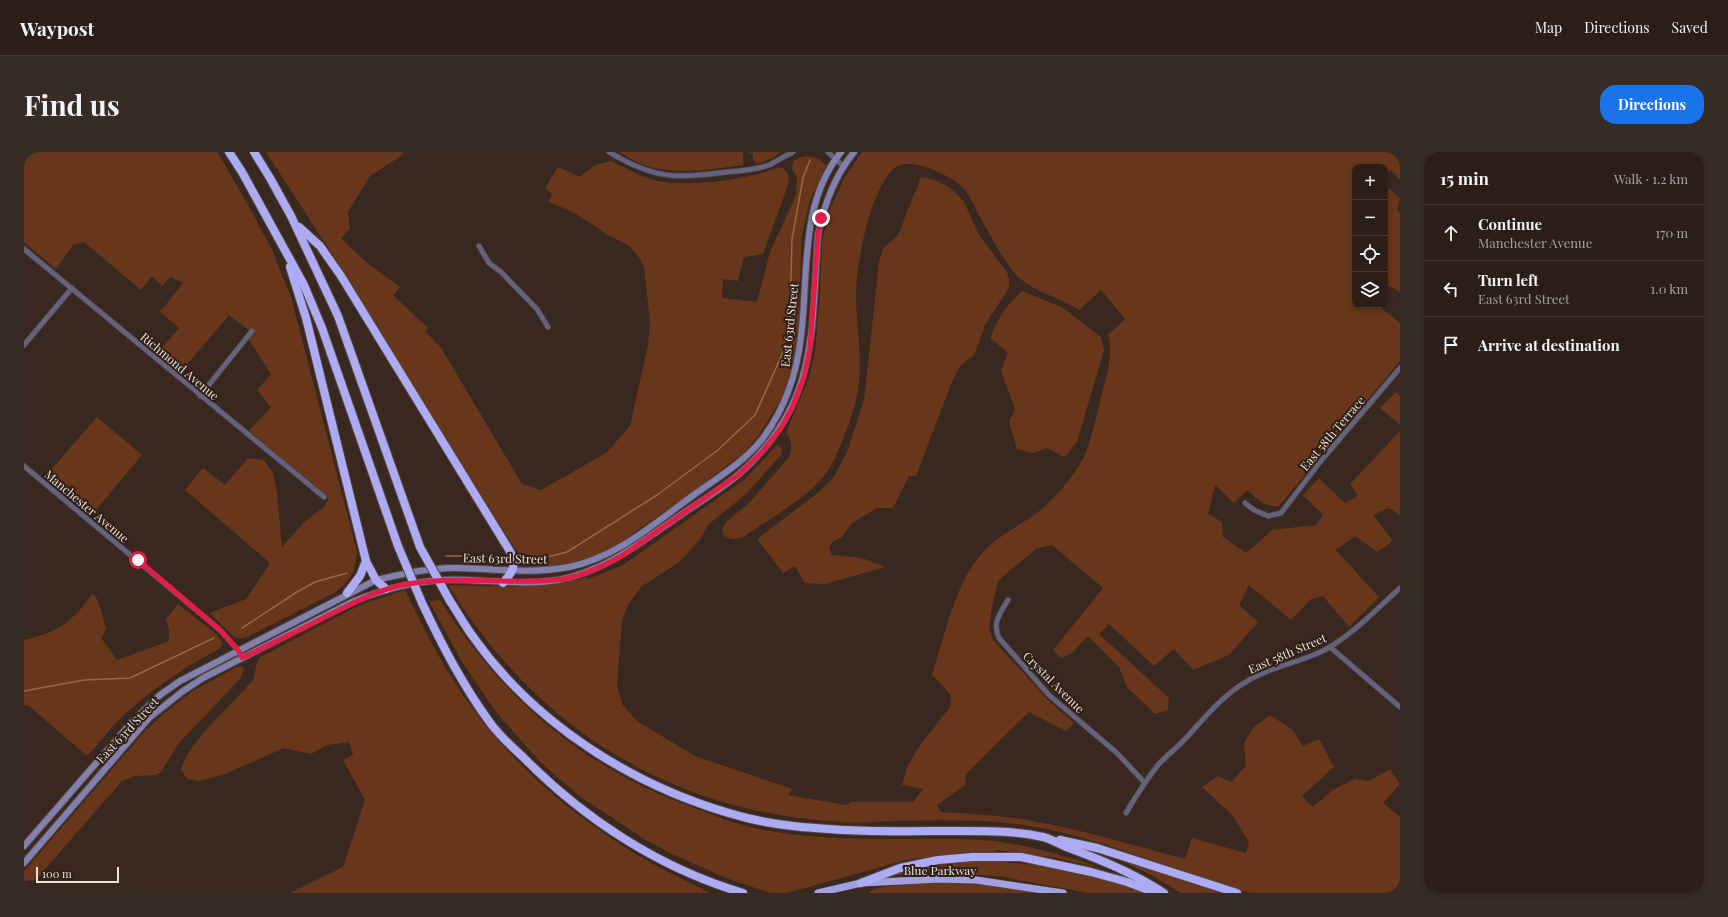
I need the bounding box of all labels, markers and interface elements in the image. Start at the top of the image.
text: Waypost [20,15,94,41]
text: Map [1535,18,1562,37]
text: Directions [1584,18,1650,37]
text: Saved [1672,18,1708,37]
button: Directions [1600,85,1704,124]
text: Find us [24,86,120,123]
map controls [1352,164,1388,308]
button: + [1352,164,1388,200]
text: 15 min [1440,167,1489,189]
text: Walk · 1.2 km [1614,170,1688,187]
button: − [1352,200,1388,236]
route end [812,209,830,227]
text: Continue [1478,214,1542,234]
icon: ahead [1440,222,1462,244]
text: 170 m [1655,224,1688,241]
text: Manchester Avenue [1478,234,1592,251]
button: locate [1352,236,1388,272]
text: Turn left [1478,270,1539,290]
button: layers [1352,272,1388,308]
icon: left [1440,278,1462,300]
text: 1.0 km [1651,280,1688,297]
street label: East 63rd Street [777,281,801,368]
text: East 63rd Street [1478,290,1570,307]
street label: Richmond Avenue [137,328,223,404]
icon: arrive [1440,334,1462,356]
text: Arrive at destination [1478,335,1620,355]
street label: East 58th Terrace [1296,392,1368,474]
street label: Manchester Avenue [41,466,133,546]
street label: East 63rd Street [463,549,548,567]
route start [129,551,147,569]
street label: East 58th Street [1245,629,1329,677]
street label: Crystal Avenue [1020,648,1088,716]
street label: East 63rd Street [92,693,162,766]
street label: Blue Parkway [904,862,976,878]
scale bar [36,865,119,884]
text: 100 m [42,866,72,881]

